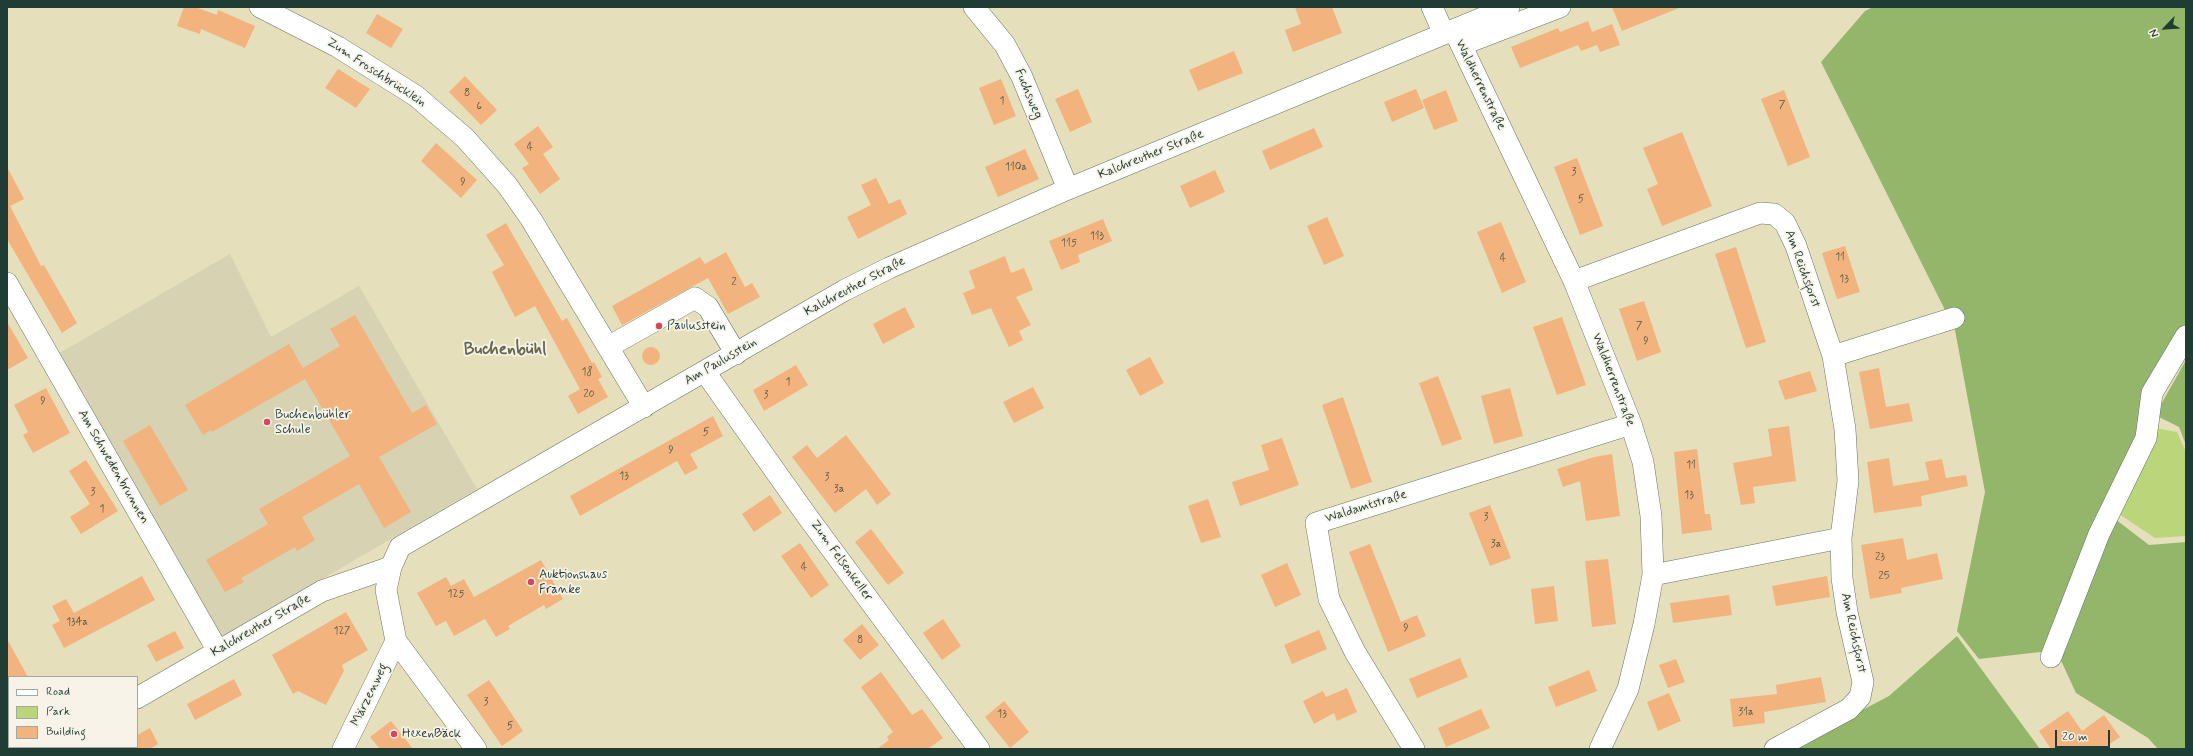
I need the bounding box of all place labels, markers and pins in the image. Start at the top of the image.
place label: Paulusstein [667,318,726,334]
marker: Paulusstein [654,321,664,331]
place label: Buchenbühler Schule [275,407,351,438]
marker: Buchenbühler Schule [262,417,272,427]
place label: Auktionshaus Franke [539,567,607,598]
marker: Auktionshaus Franke [526,577,536,587]
place label: HexenBäck [402,726,461,742]
marker: HexenBäck [389,729,399,739]

